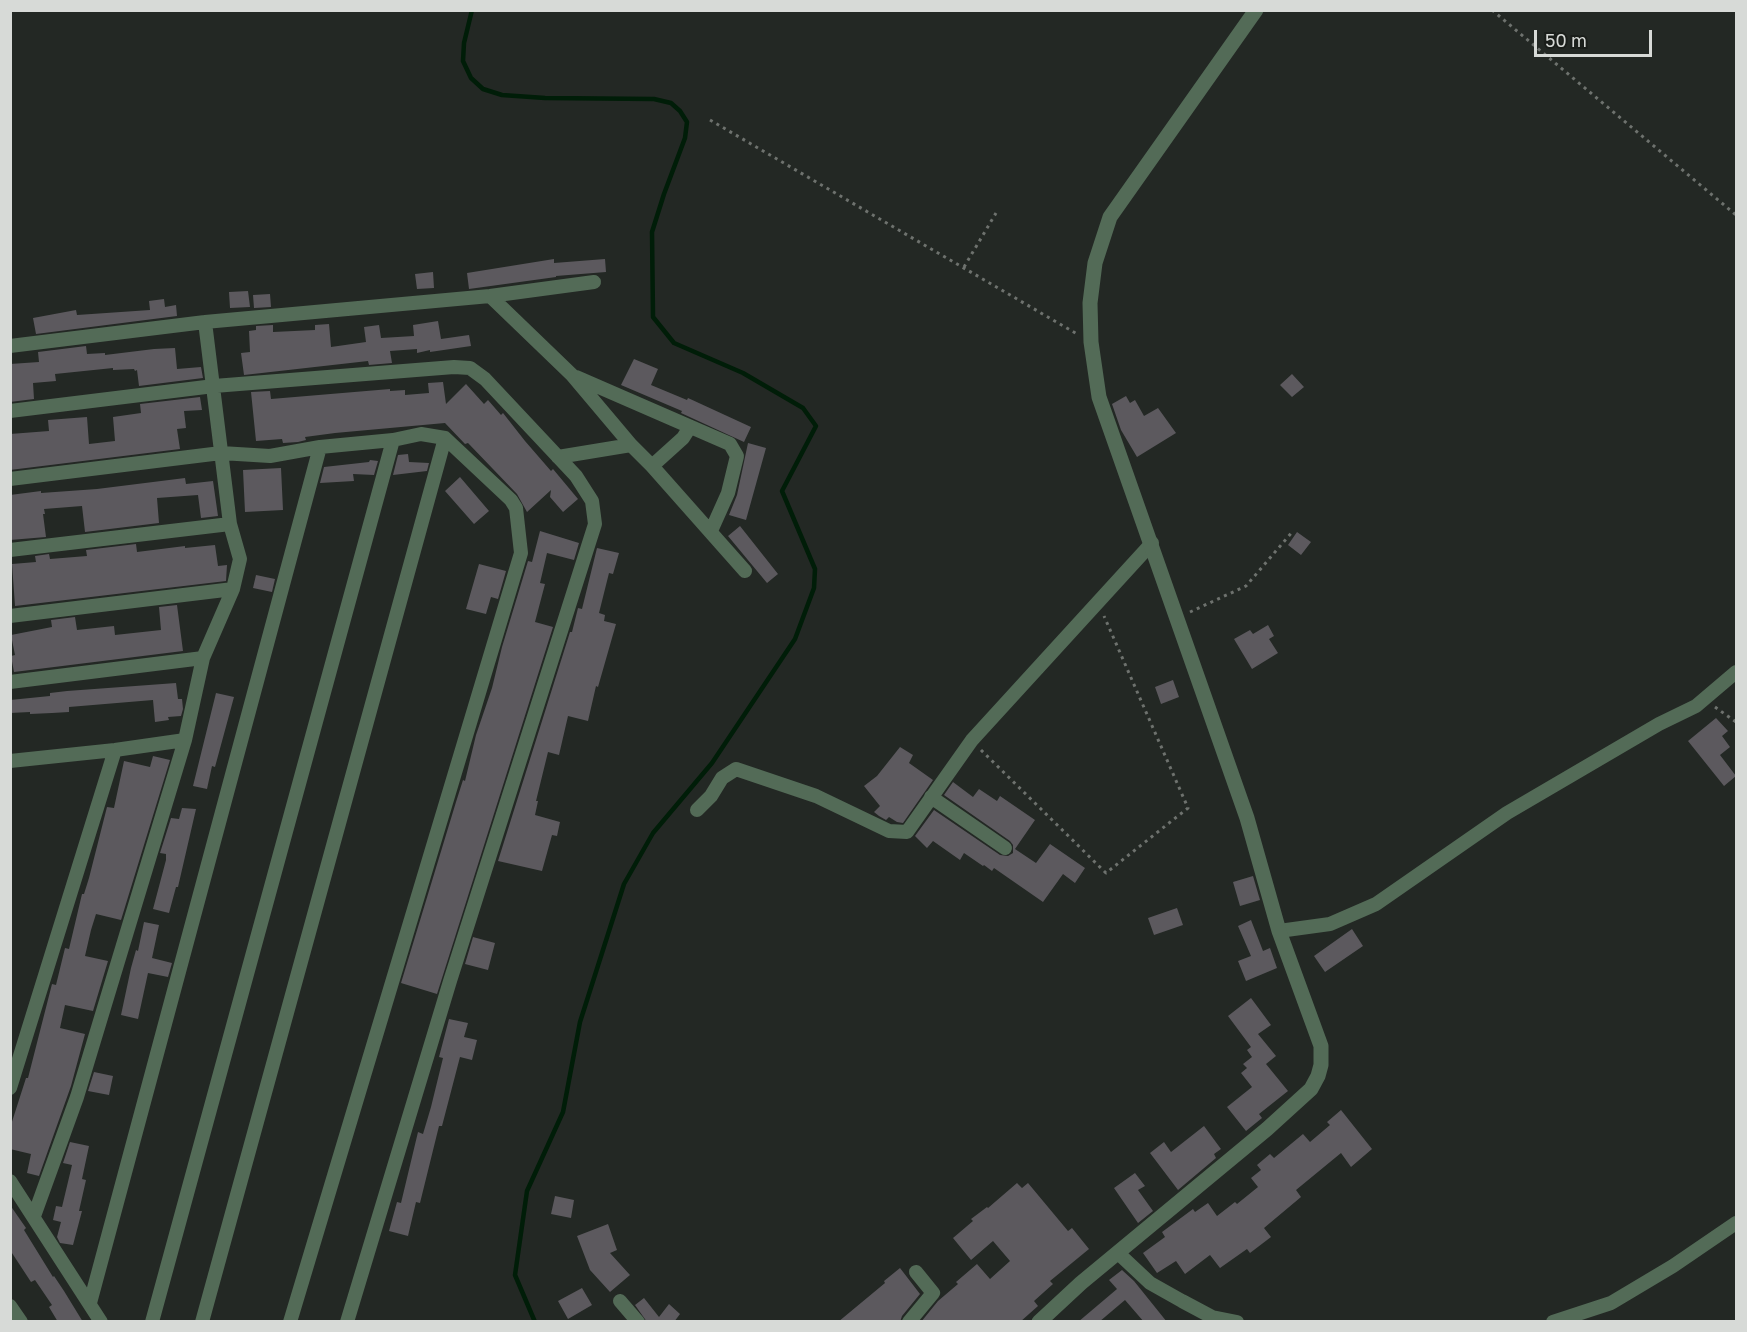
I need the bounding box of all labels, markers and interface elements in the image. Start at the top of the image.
scale bar [1537,18,1656,56]
text: 50 m [1545,29,1587,51]

